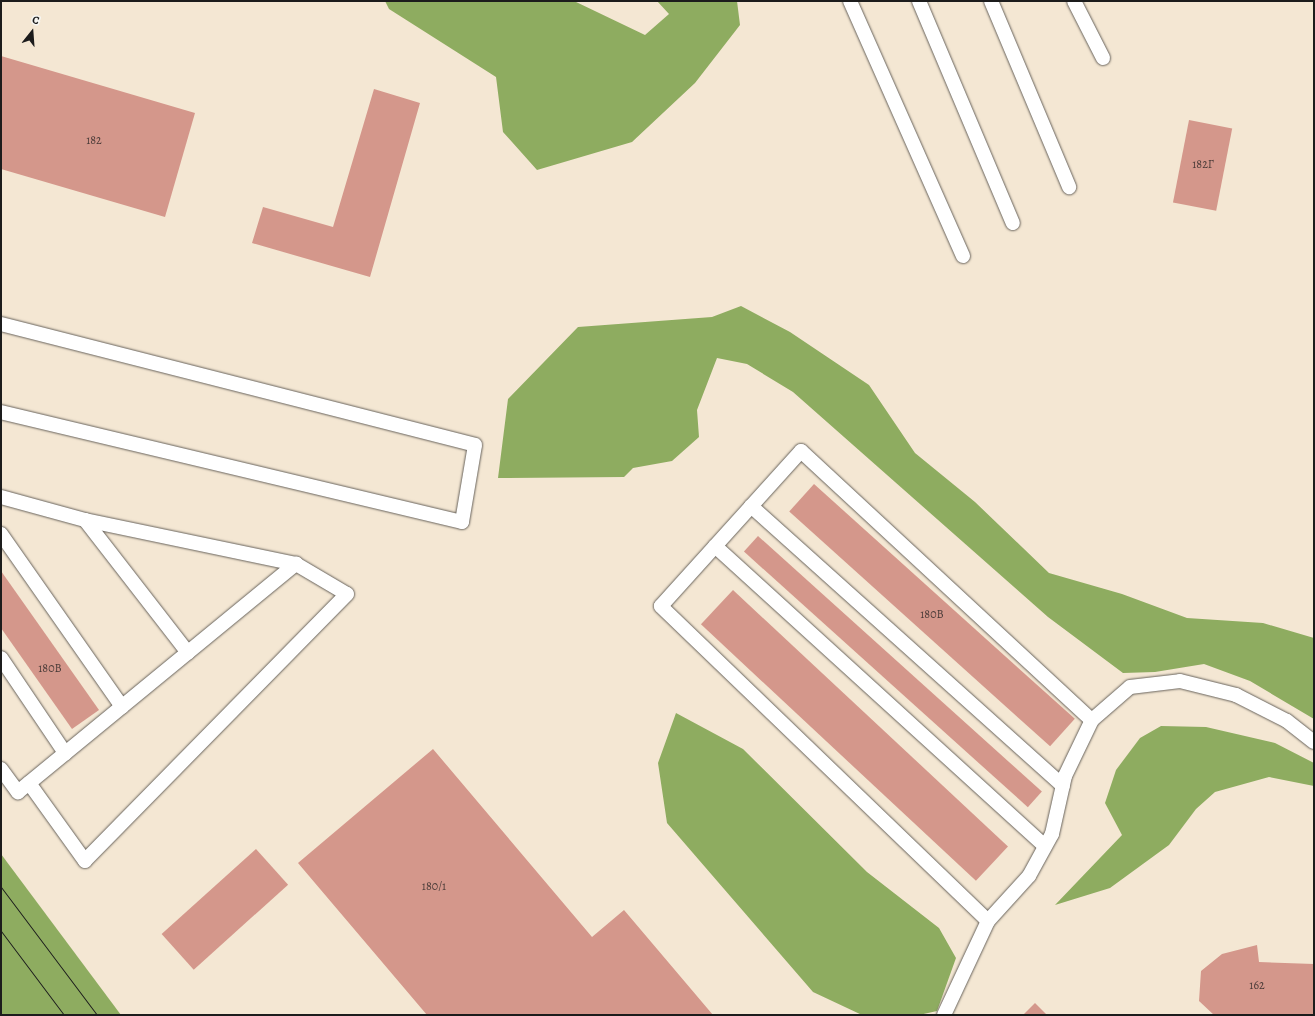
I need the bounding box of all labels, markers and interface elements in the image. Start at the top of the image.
north arrow [12,12,52,52]
text: С [30,12,41,28]
house number: 182 [86,134,102,148]
house number: 182Г [1192,158,1214,172]
house number: 180В [920,608,944,622]
house number: 180В [38,662,62,676]
house number: 180/1 [422,880,446,894]
house number: 162 [1249,979,1265,993]

